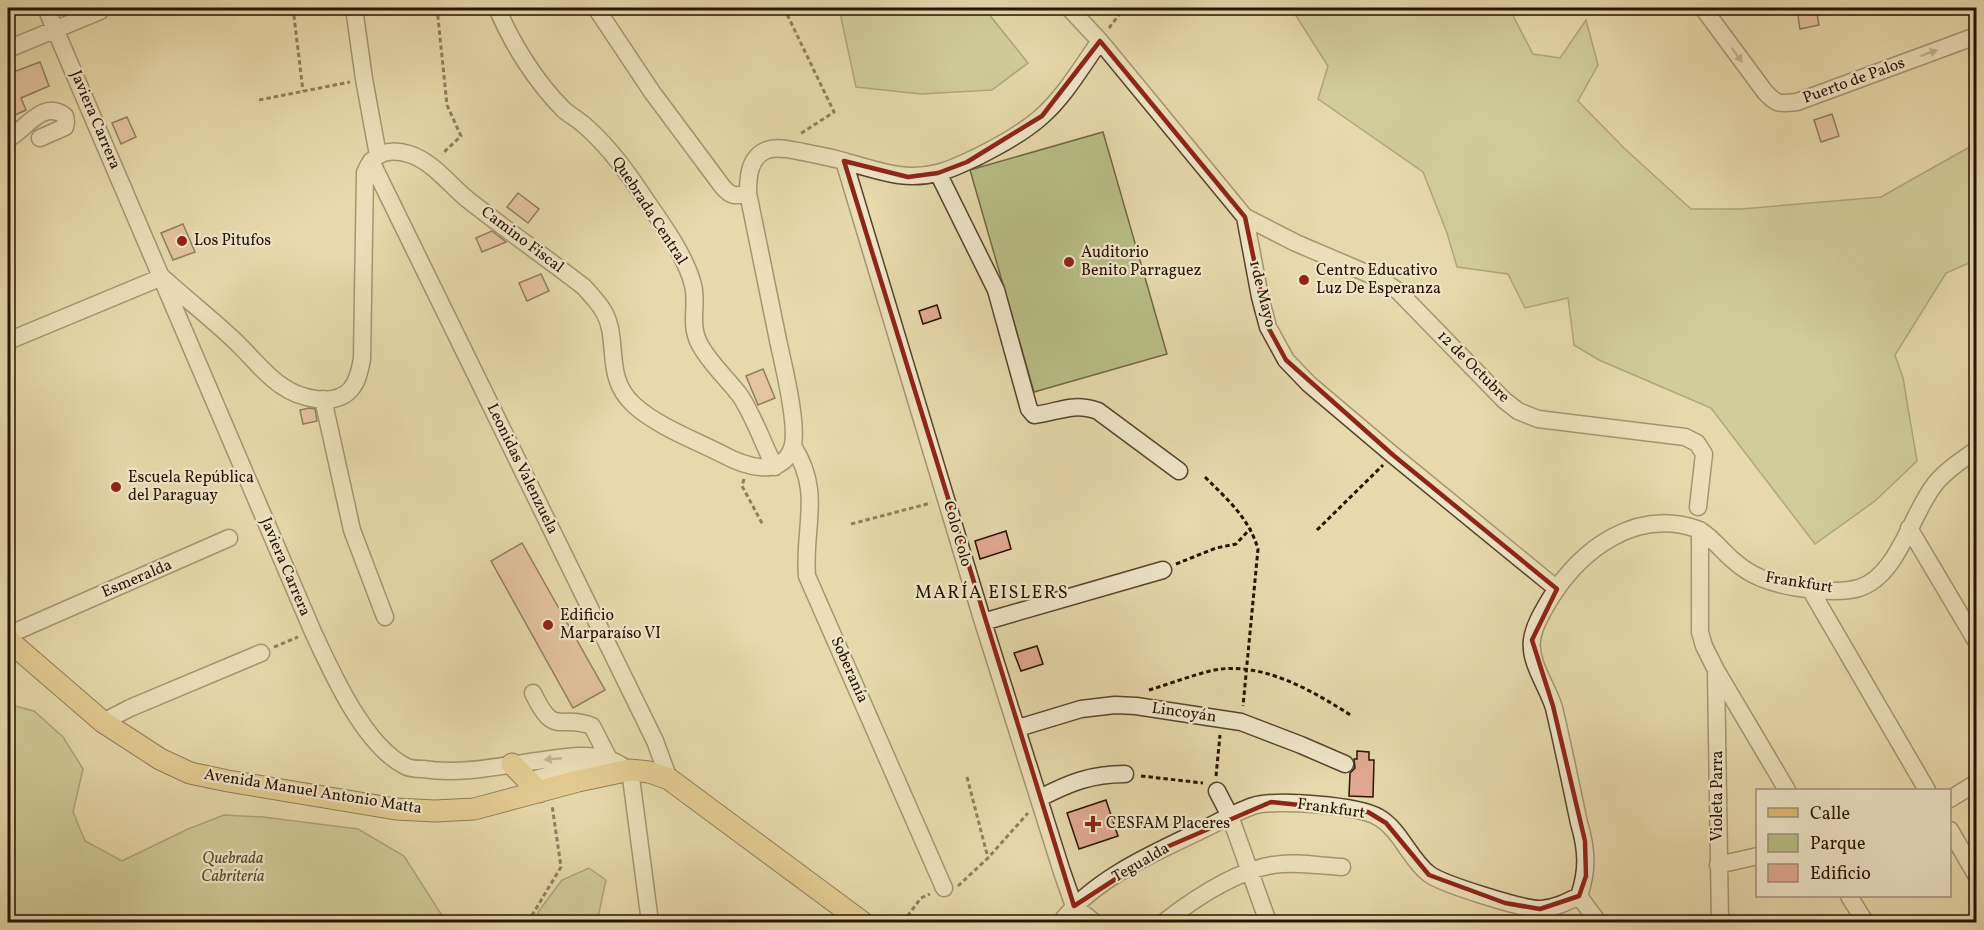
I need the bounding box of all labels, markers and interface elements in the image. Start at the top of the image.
one-way arrow [1731,47,1743,62]
one-way arrow [1920,48,1938,58]
street label: Puerto de Palos [1800,52,1908,110]
street label: Javiera Carrera [64,67,126,173]
street label: Quebrada Central [606,153,692,269]
street label: Camino Fiscal [476,202,568,279]
place label: Los Pitufos [194,230,271,252]
marker: Los Pitufos [175,234,189,248]
place label: Auditorio Benito Parraguez [1081,242,1202,282]
marker: Auditorio Benito Parraguez [1062,255,1076,269]
street label: 1 de Mayo [1243,258,1281,330]
place label: Centro Educativo Luz De Esperanza [1316,260,1441,300]
marker: Centro Educativo Luz De Esperanza [1297,273,1311,287]
street label: 12 de Octubre [1432,326,1514,408]
street label: Leonidas Valenzuela [481,400,563,538]
place label: Escuela República del Paraguay [128,467,254,507]
marker: Escuela República del Paraguay [109,480,123,494]
street label: Colo Colo [937,499,977,569]
street label: Javiera Carrera [254,514,316,620]
street label: Esmeralda [98,554,176,604]
street label: Frankfurt [1764,567,1835,599]
district label: MARÍA EISLERS [915,581,1069,606]
place label: Edificio Marparaíso VI [560,605,661,645]
marker: Edificio Marparaíso VI [541,618,555,632]
street label: Soberanía [825,633,873,707]
street label: Lincoyán [1150,698,1218,728]
street label: Violeta Parra [1707,750,1729,842]
one-way arrow [544,754,563,764]
street label: Avenida Manuel Antonio Matta [202,764,424,820]
legend [1756,789,1951,897]
street label: Frankfurt [1296,793,1367,825]
text: Calle [1810,802,1850,827]
place label: CESFAM Placeres [1106,813,1230,835]
marker: CESFAM Placeres [1084,815,1102,833]
text: Parque [1810,832,1865,857]
street label: Tegualda [1108,838,1174,888]
park label: Quebrada Cabritería [201,848,265,888]
text: Edificio [1810,862,1871,887]

